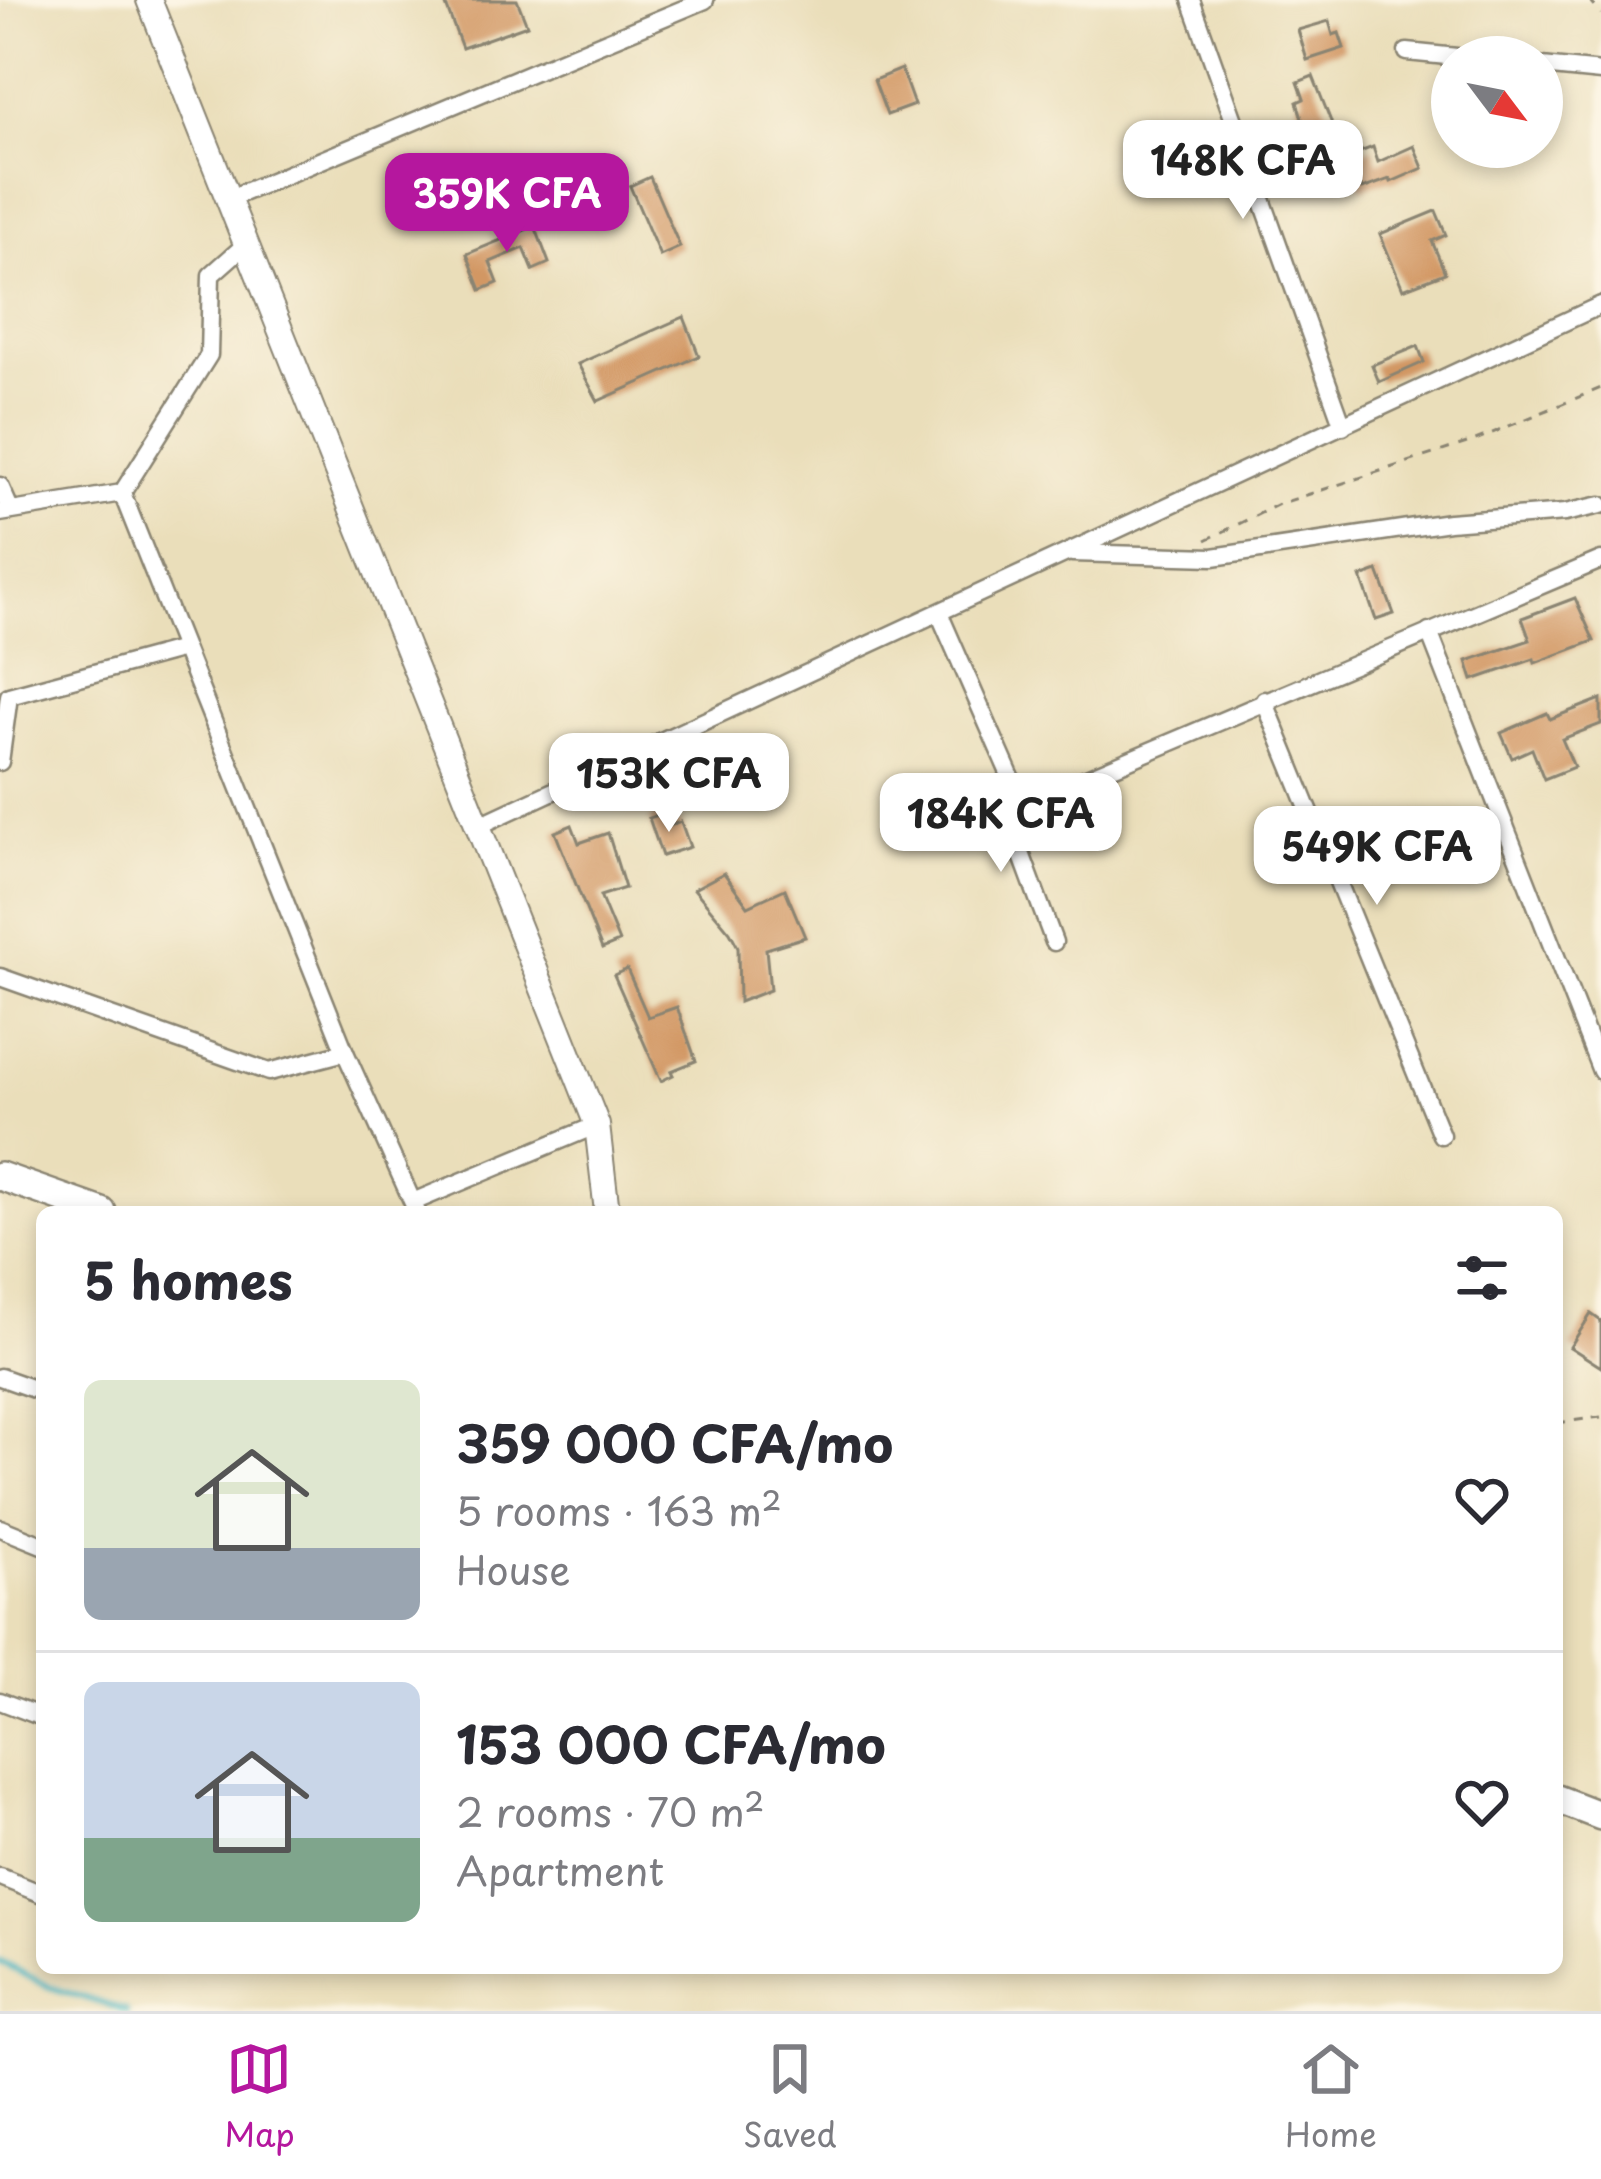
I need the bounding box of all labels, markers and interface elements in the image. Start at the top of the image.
north arrow [1431,36,1563,168]
map controls [1431,36,1563,168]
pin: 148K CFA [1119,120,1367,222]
text: 148K CFA [1150,129,1336,188]
pin: 359K CFA [383,153,631,255]
text: 359K CFA [412,162,602,221]
pin: 153K CFA [545,733,793,835]
text: 153K CFA [576,742,762,801]
pin: 184K CFA [877,773,1125,875]
text: 184K CFA [907,782,1095,841]
pin: 549K CFA [1253,806,1501,908]
text: 549K CFA [1281,815,1473,874]
text: 5 homes [84,1240,293,1317]
icon: filters [1449,1245,1515,1311]
text: 359 000 CFA/mo [456,1403,893,1480]
icon: home [180,1428,324,1572]
icon: heart [1449,1467,1515,1533]
text: 5 rooms · 163 m² [456,1480,782,1539]
text: House [456,1539,570,1598]
text: 153 000 CFA/mo [456,1704,886,1781]
icon: home [180,1730,324,1874]
icon: heart [1449,1769,1515,1835]
text: 2 rooms · 70 m² [456,1781,765,1840]
text: Apartment [456,1840,664,1899]
tab: Map [224,2036,295,2158]
tab: Saved [743,2036,837,2158]
tab: Home [1285,2036,1377,2158]

